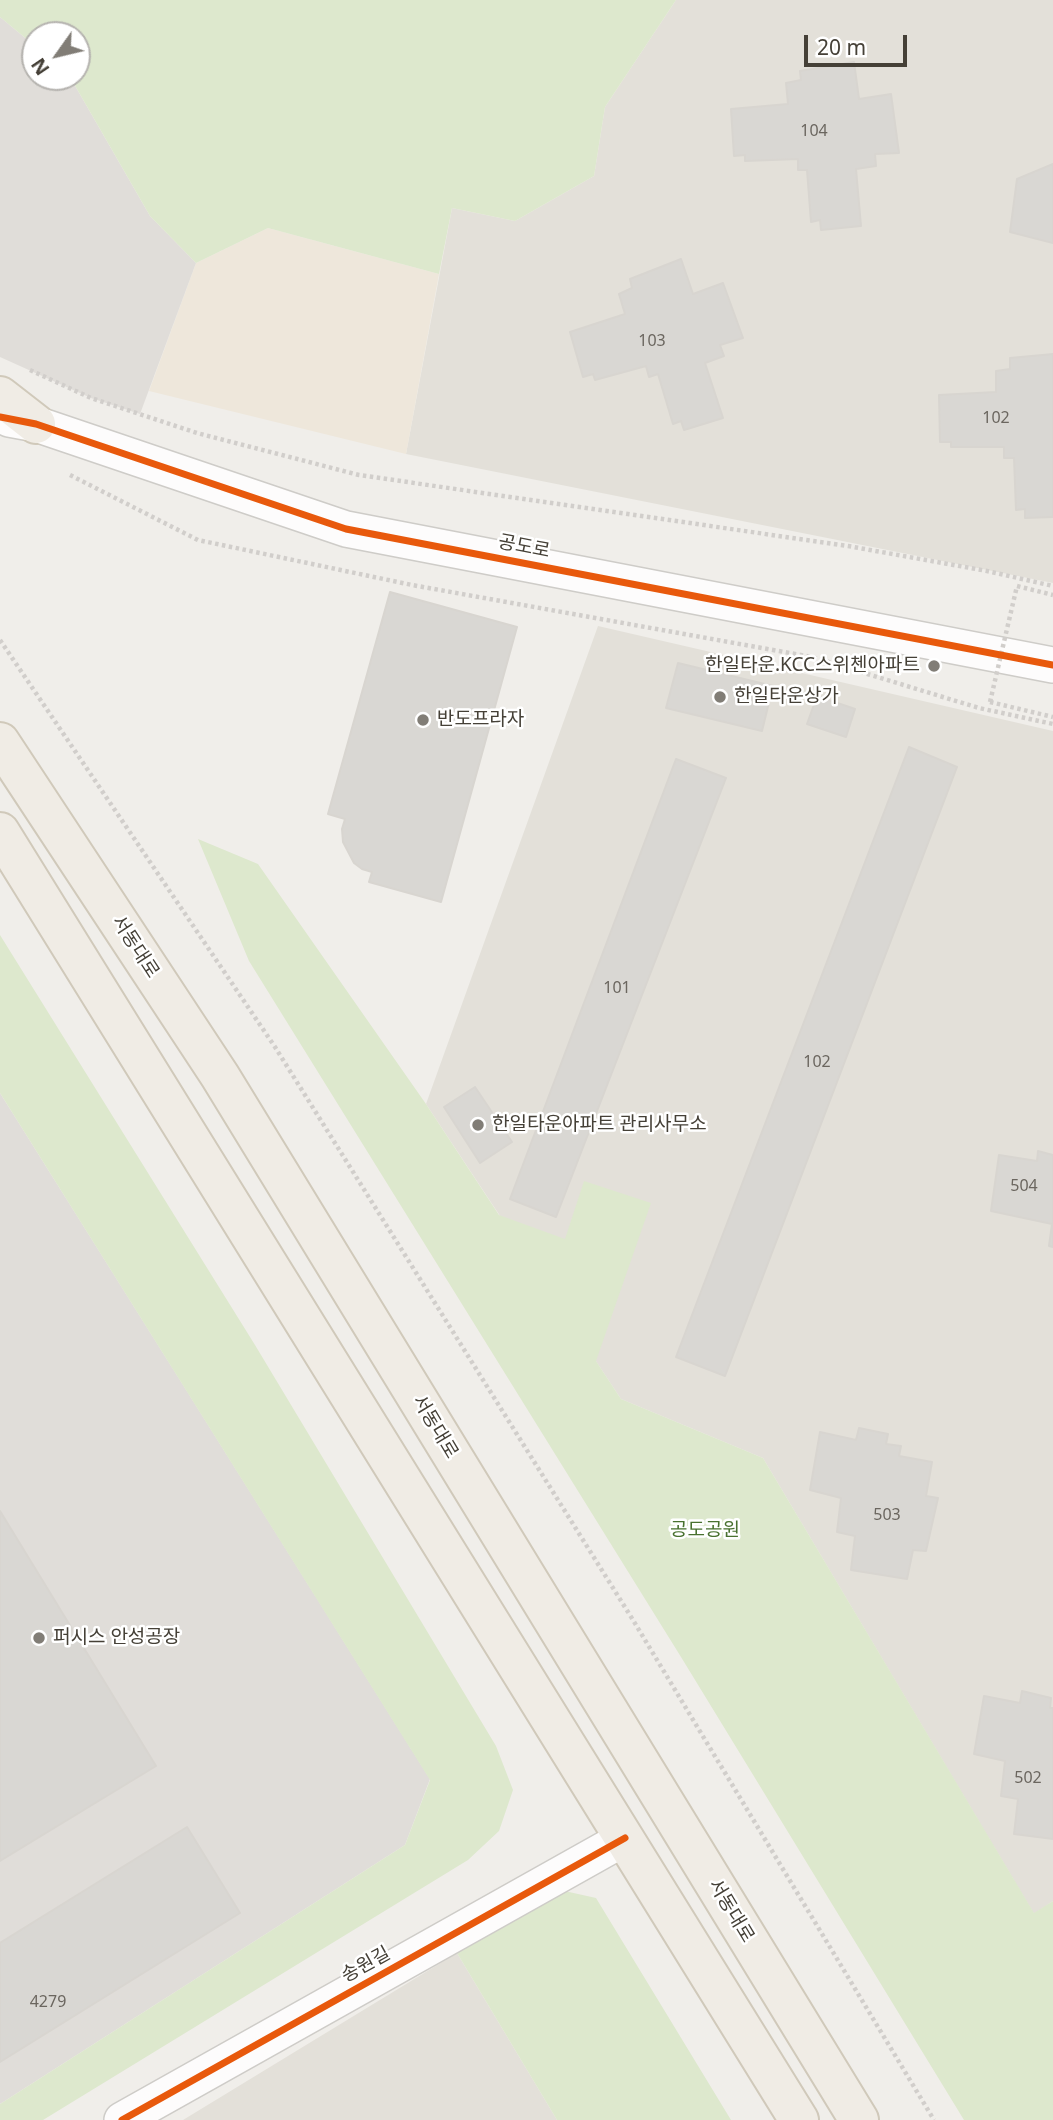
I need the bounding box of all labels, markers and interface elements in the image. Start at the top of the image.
north arrow [21,21,91,91]
scale bar [808,21,911,65]
text: 20 m [817,33,866,61]
text: N [25,53,55,80]
house number: 104 [800,121,828,141]
house number: 103 [638,331,666,351]
house number: 102 [982,408,1010,428]
street label: 공도로 [496,531,552,563]
place label: 한일타운.KCC스위첸아파트 [705,655,920,677]
marker: 한일타운.KCC스위첸아파트 [926,658,942,674]
place label: 한일타운상가 [734,686,839,708]
marker: 한일타운상가 [712,689,728,705]
place label: 반도프라자 [437,709,524,731]
marker: 반도프라자 [415,712,431,728]
street label: 서동대로 [106,911,164,983]
house number: 101 [603,978,631,998]
house number: 102 [803,1052,831,1072]
place label: 한일타운아파트 관리사무소 [492,1114,707,1136]
marker: 한일타운아파트 관리사무소 [470,1117,486,1133]
house number: 504 [1010,1176,1038,1196]
street label: 서동대로 [407,1391,463,1463]
house number: 503 [873,1505,901,1525]
park label: 공도공원 [670,1520,740,1542]
place label: 퍼시스 안성공장 [53,1627,180,1649]
marker: 퍼시스 안성공장 [31,1630,47,1646]
house number: 502 [1014,1768,1042,1788]
street label: 서동대로 [703,1875,759,1947]
street label: 송원길 [338,1942,394,1988]
house number: 4279 [30,1992,66,2012]

